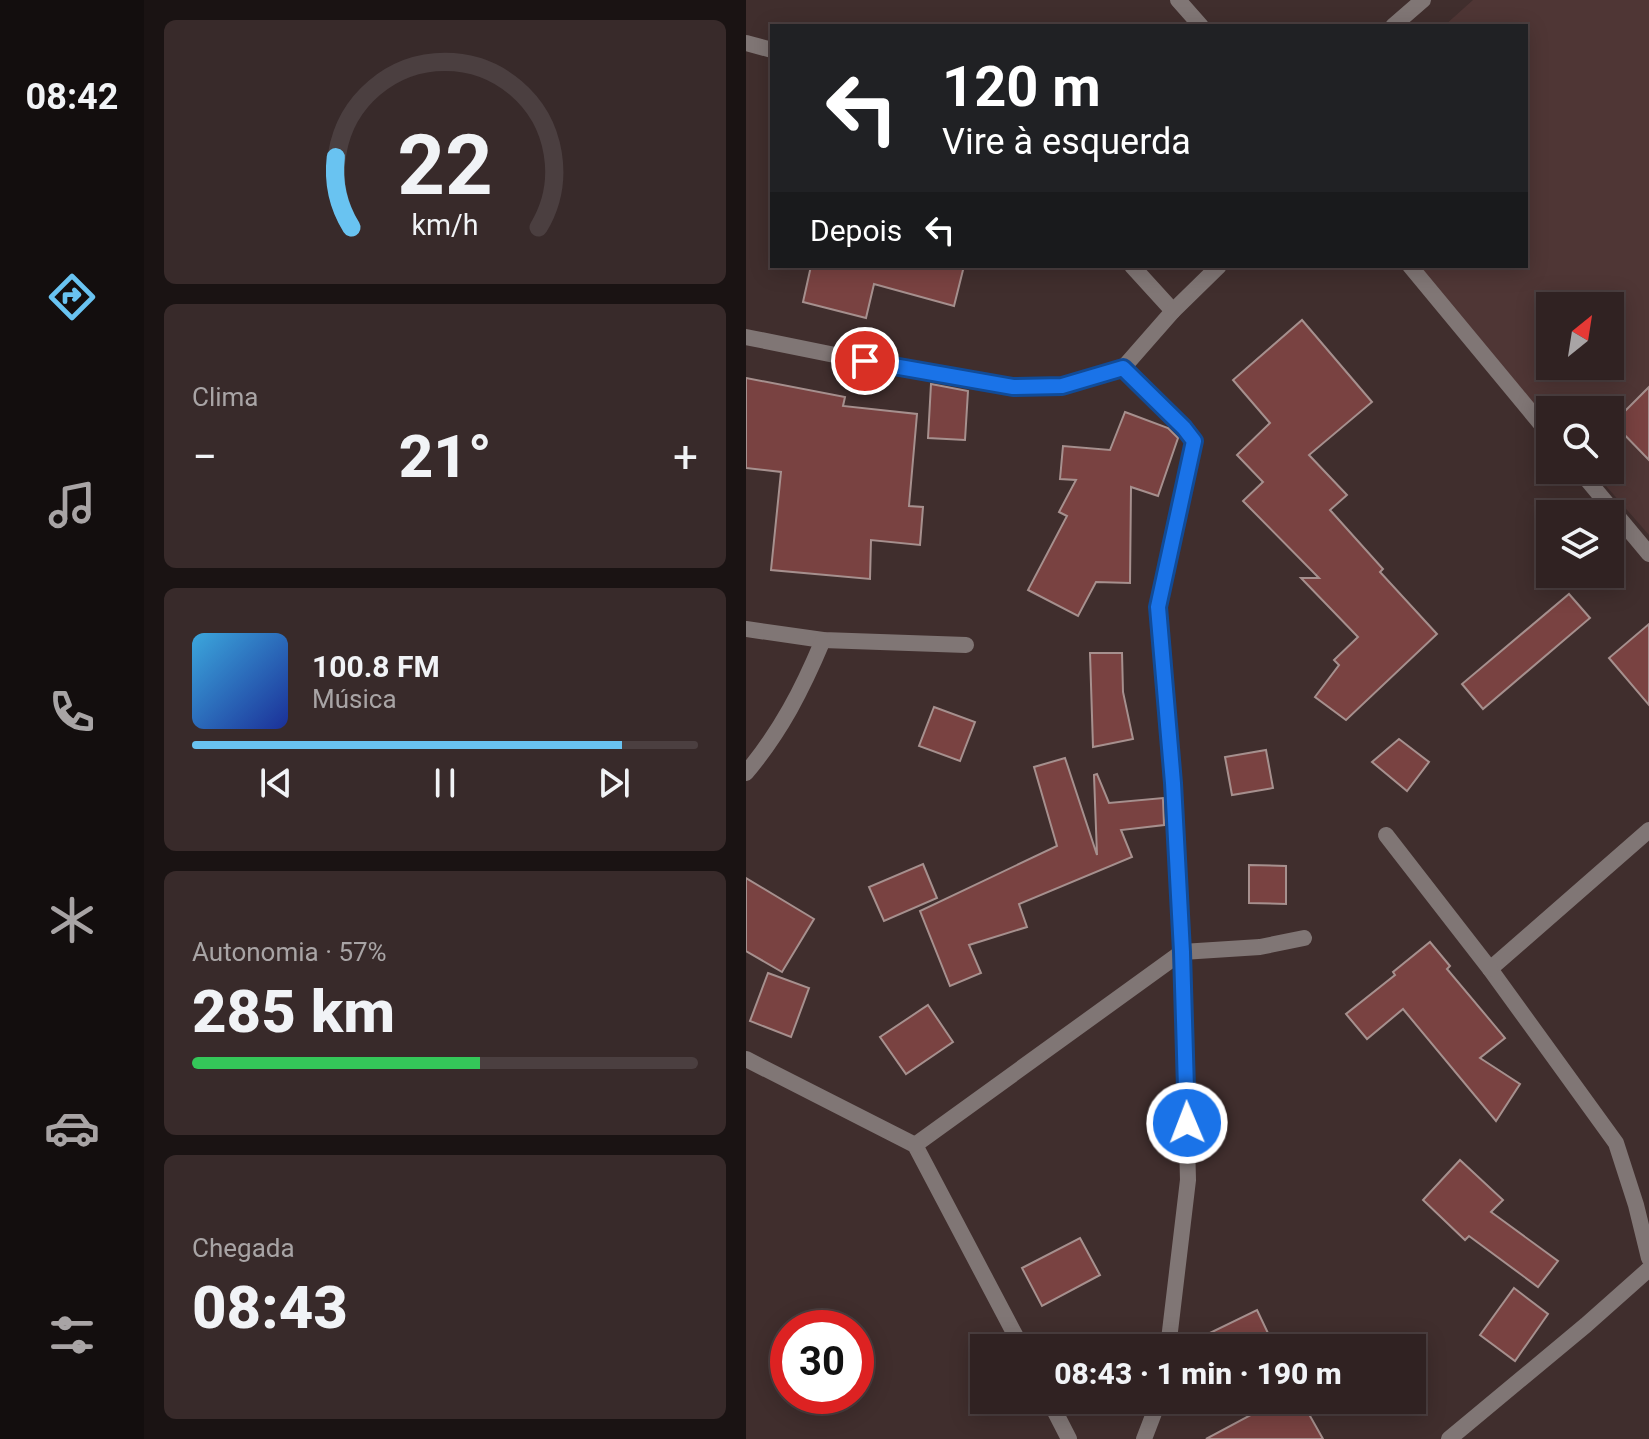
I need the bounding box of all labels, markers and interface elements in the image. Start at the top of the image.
text: 120 m [942,54,1101,120]
icon: left [810,56,914,160]
text: 08:42 [26,76,118,118]
text: 22 [397,116,493,213]
text: Vire à esquerda [942,121,1191,163]
text: km/h [411,208,479,242]
icon: left [918,208,962,252]
text: Depois [810,213,902,248]
icon: directions [44,269,100,325]
north arrow [1536,292,1624,380]
map controls [1536,292,1624,588]
pin [831,327,899,395]
icon: arrive [843,339,887,383]
text: Clima [192,382,259,412]
button: search [1536,396,1624,484]
text: 21° [399,421,492,492]
text: − [192,431,217,483]
text: + [673,431,698,483]
icon: music [44,477,100,533]
button: layers [1536,500,1624,588]
text: 100.8 FM [312,649,440,684]
icon: phone [44,684,100,740]
text: Música [312,684,397,714]
icon: previous [254,761,298,805]
icon: pause [423,761,467,805]
icon: next [592,761,636,805]
icon: climate [44,892,100,948]
text: Autonomia · 57% [192,937,387,967]
text: 285 km [192,976,395,1047]
position arrow [1145,1081,1229,1165]
icon: car [44,1100,100,1156]
text: Chegada [192,1233,295,1263]
text: 08:43 [192,1272,348,1343]
icon: filters [44,1307,100,1363]
speed limit sign: 30 [770,1310,874,1414]
text: 08:43 · 1 min · 190 m [1054,1356,1342,1391]

